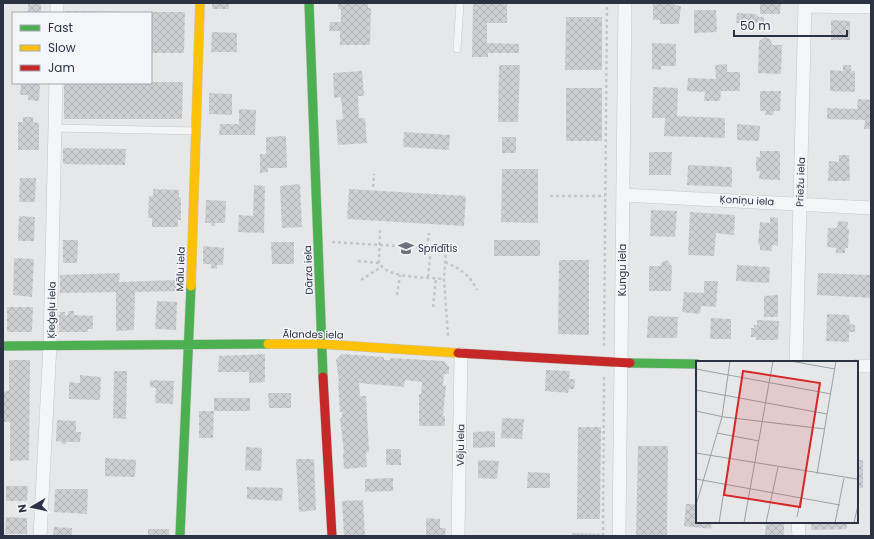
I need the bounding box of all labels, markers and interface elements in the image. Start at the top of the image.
legend [12,12,152,84]
scale bar [734,12,847,38]
text: 50 m [740,17,771,34]
text: Fast [48,19,73,36]
text: Slow [48,39,76,56]
text: Jam [48,59,75,76]
street label: Priežu iela [792,157,809,207]
street label: Ķoniņu iela [719,192,775,209]
school or university icon: Sprīdītis [397,239,415,257]
place label: Sprīdītis [418,241,457,256]
street label: Kungu iela [615,244,630,296]
street label: Dārza iela [300,245,317,295]
street label: Mālu iela [172,246,189,292]
street label: Ķieģeļu iela [44,281,59,339]
street label: Ālandes iela [282,326,344,343]
inset map [696,361,858,523]
street label: Vēju iela [453,424,468,466]
north arrow [12,487,52,527]
text: N [14,503,31,514]

